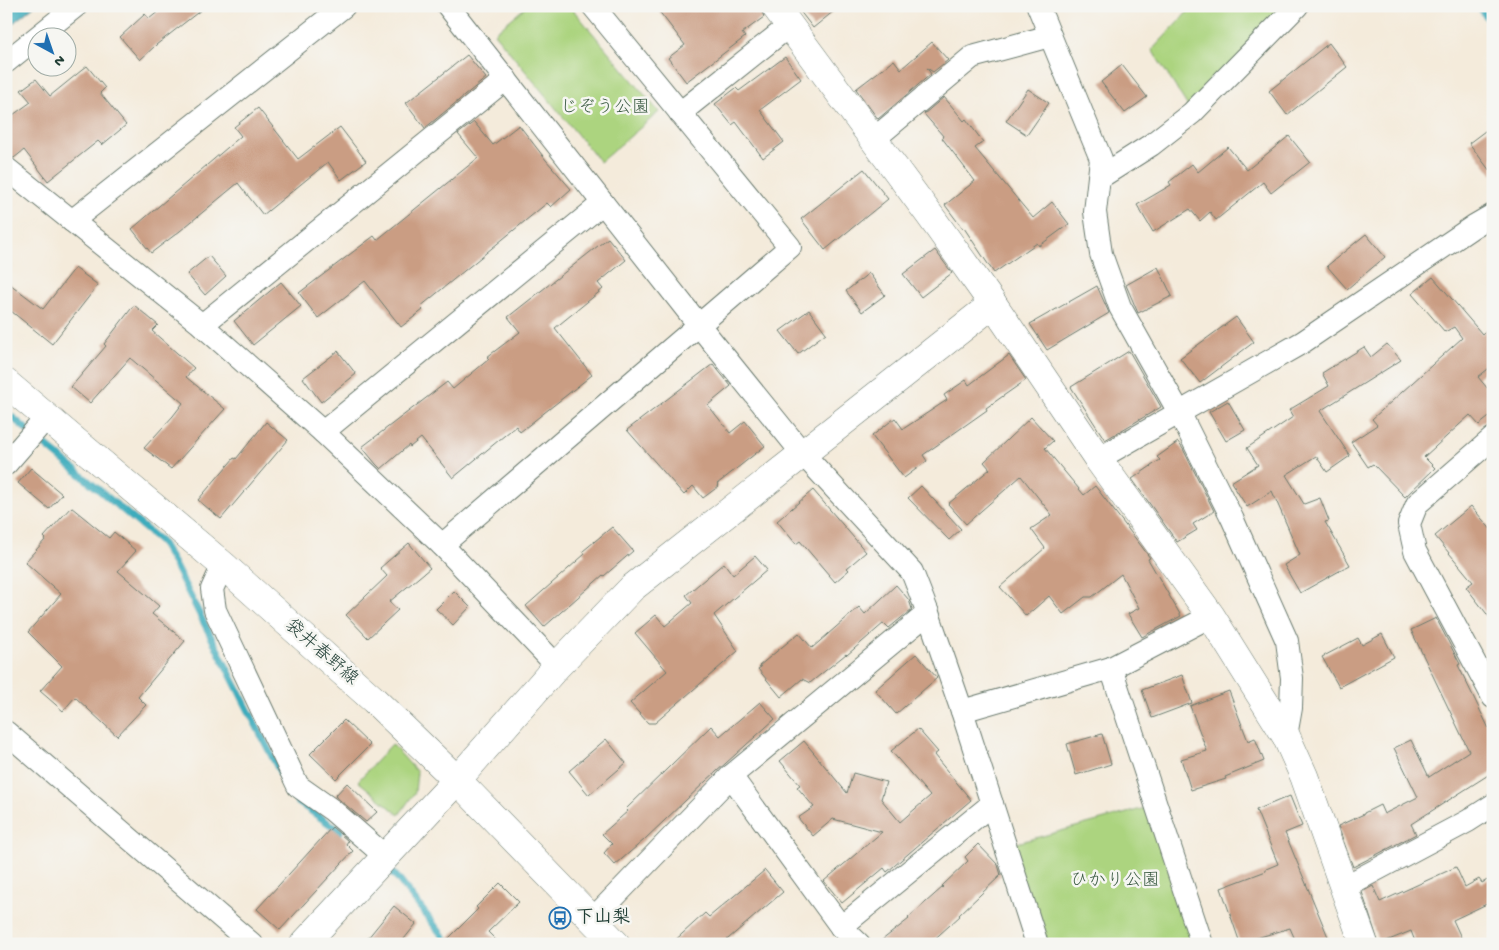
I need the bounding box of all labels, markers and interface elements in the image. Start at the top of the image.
north arrow [28,28,78,78]
text: N [50,51,68,69]
park label: じぞう公園 [560,98,650,119]
street label: 袋井春野線 [280,615,363,690]
park label: ひかり公園 [1070,871,1160,892]
bus stop icon: 下山梨 [548,906,572,930]
place label: 下山梨 [576,907,630,929]

